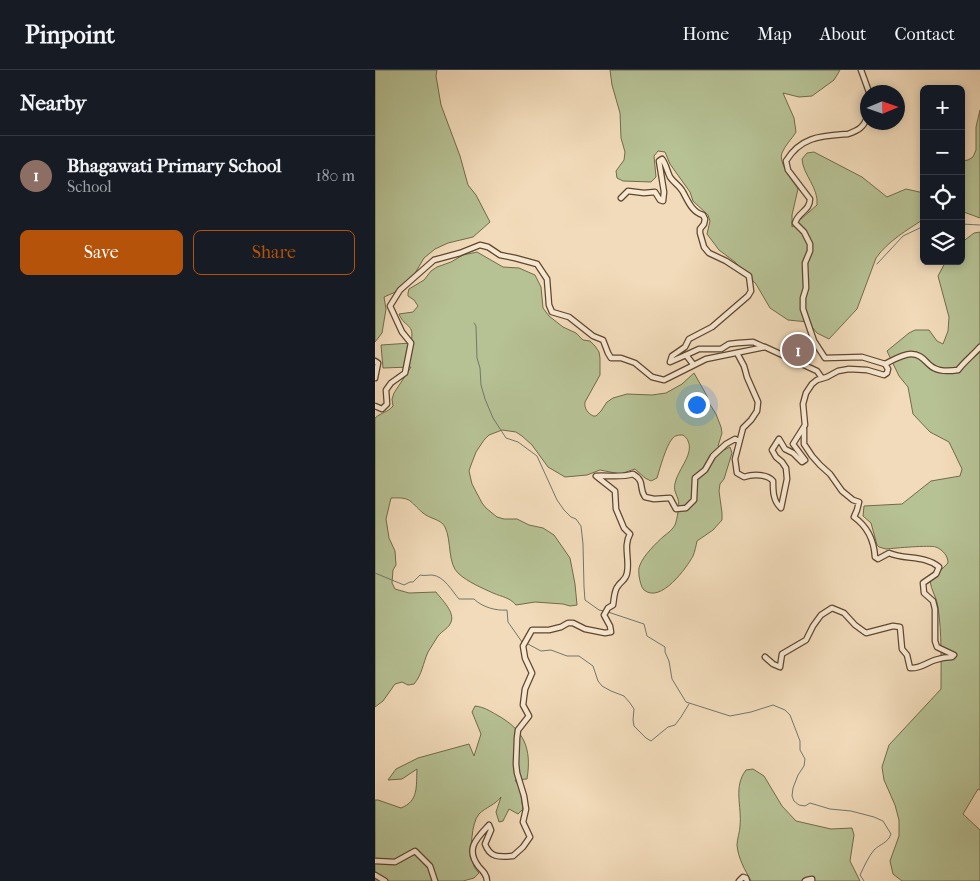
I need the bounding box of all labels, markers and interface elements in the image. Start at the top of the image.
text: Pinpoint [25,21,115,49]
text: Home [682,24,729,45]
text: Map [757,24,792,45]
text: About [820,24,866,45]
text: Contact [894,24,955,45]
north arrow [860,85,905,130]
map controls [920,85,965,265]
button: + [920,85,965,130]
text: Nearby [20,91,86,115]
button: − [920,130,965,175]
text: Bhagawati Primary School [67,155,282,177]
text: 1 [33,166,39,185]
text: 180 m [316,166,355,185]
button: locate [920,175,965,220]
text: School [67,177,112,196]
button: layers [920,220,965,265]
button: Save [20,230,183,275]
button: Share [193,230,355,275]
pin: 1 [782,331,814,369]
your location [684,392,710,418]

